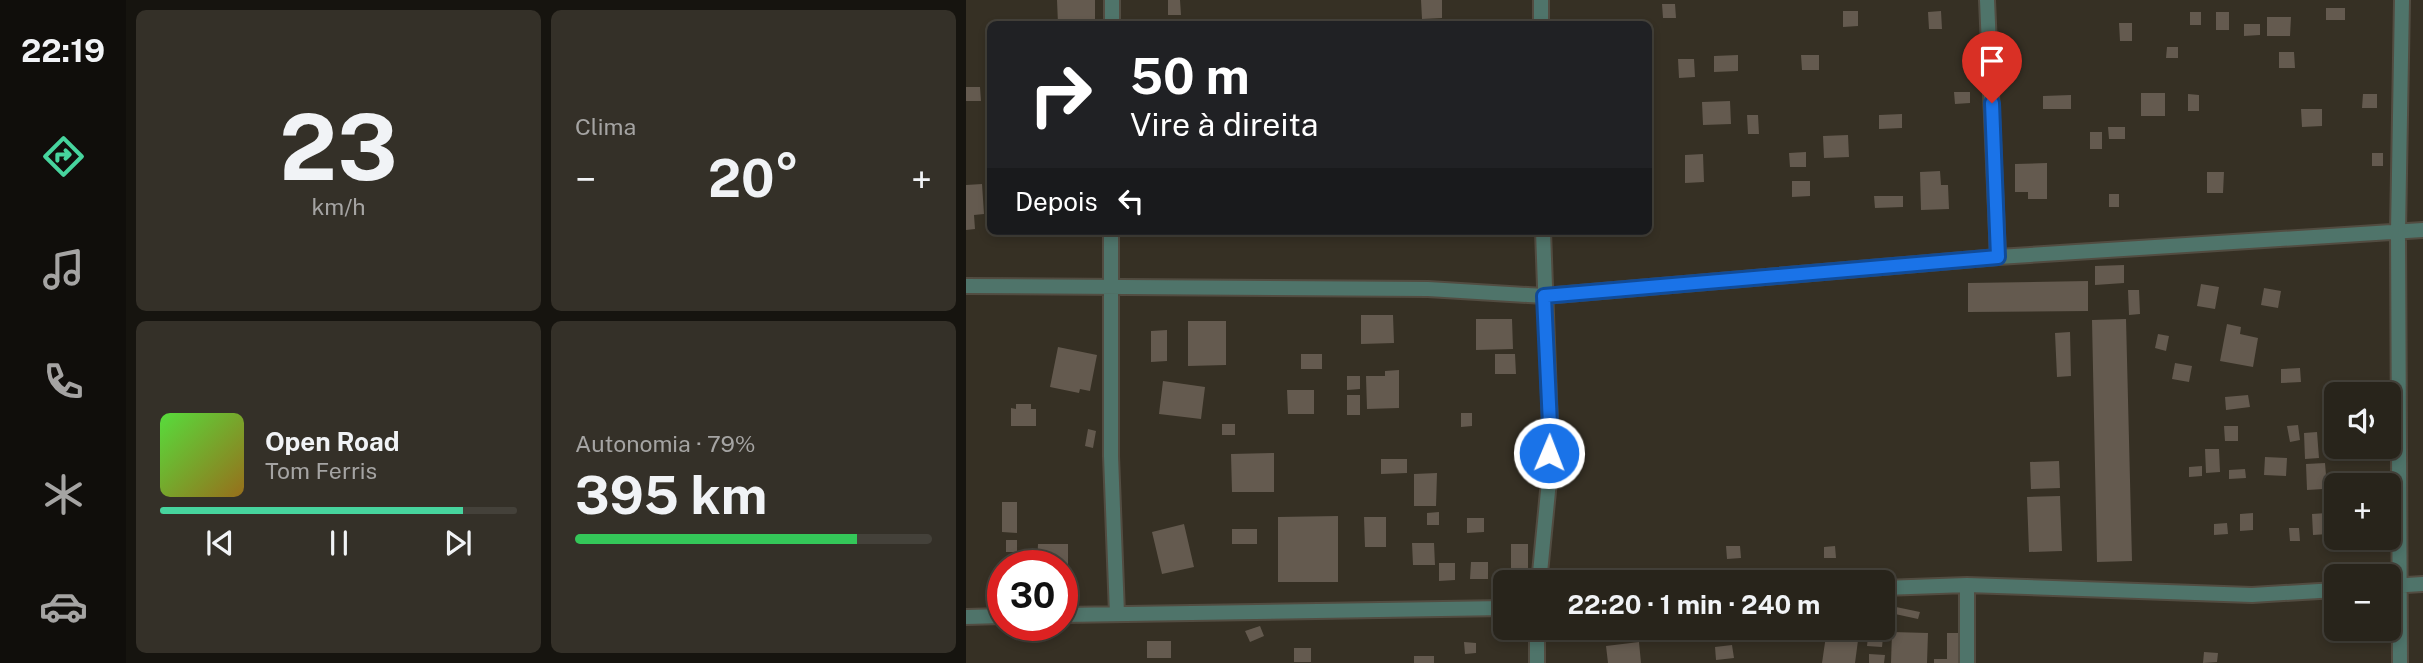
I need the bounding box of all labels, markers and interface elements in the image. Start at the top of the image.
pin [1962,31,2022,103]
text: 22:19 [21,32,105,69]
icon: arrive [1973,42,2011,80]
text: 50 m [1130,47,1250,105]
icon: right [1015,49,1106,140]
text: 23 [279,94,398,200]
text: Vire à direita [1130,106,1318,143]
text: Clima [575,113,636,140]
icon: directions [39,132,88,181]
text: 20° [708,148,799,209]
text: − [575,157,596,202]
text: + [911,157,932,202]
icon: left [1112,182,1150,220]
text: Depois [1015,186,1098,217]
text: km/h [311,193,366,220]
icon: music [39,245,88,294]
icon: phone [39,357,88,406]
map controls [2324,382,2401,641]
button: sound [2324,382,2401,459]
position arrow [1512,416,1586,490]
text: Open Road [265,426,400,457]
text: Autonomia · 79% [575,430,756,457]
text: Tom Ferris [265,457,377,484]
text: 395 km [575,465,767,526]
icon: climate [39,470,88,519]
button: + [2324,473,2401,550]
icon: previous [201,524,239,562]
icon: pause [320,524,358,562]
icon: next [439,524,477,562]
speed limit sign: 30 [987,550,1078,641]
button: − [2324,564,2401,641]
icon: car [39,582,88,631]
text: 22:20 · 1 min · 240 m [1568,589,1820,620]

